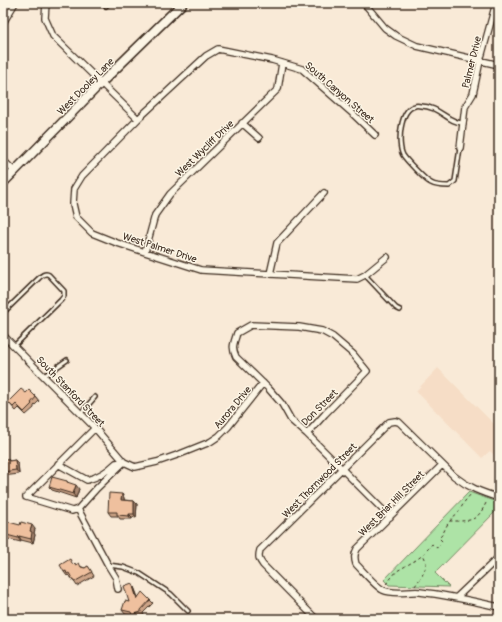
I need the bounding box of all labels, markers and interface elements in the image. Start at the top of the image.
street label: Palmer Drive [460,35,484,89]
street label: West Dooley Lane [55,56,117,118]
street label: South Canyon Street [302,59,377,127]
street label: West Wycliff Drive [173,118,236,180]
street label: West Palmer Drive [121,230,198,266]
street label: South Stanford Street [34,354,108,430]
street label: Aurora Drive [212,384,254,431]
street label: Don Street [299,386,341,428]
street label: West Thornwood Street [280,440,360,521]
street label: West Briar Hill Street [356,468,428,539]

